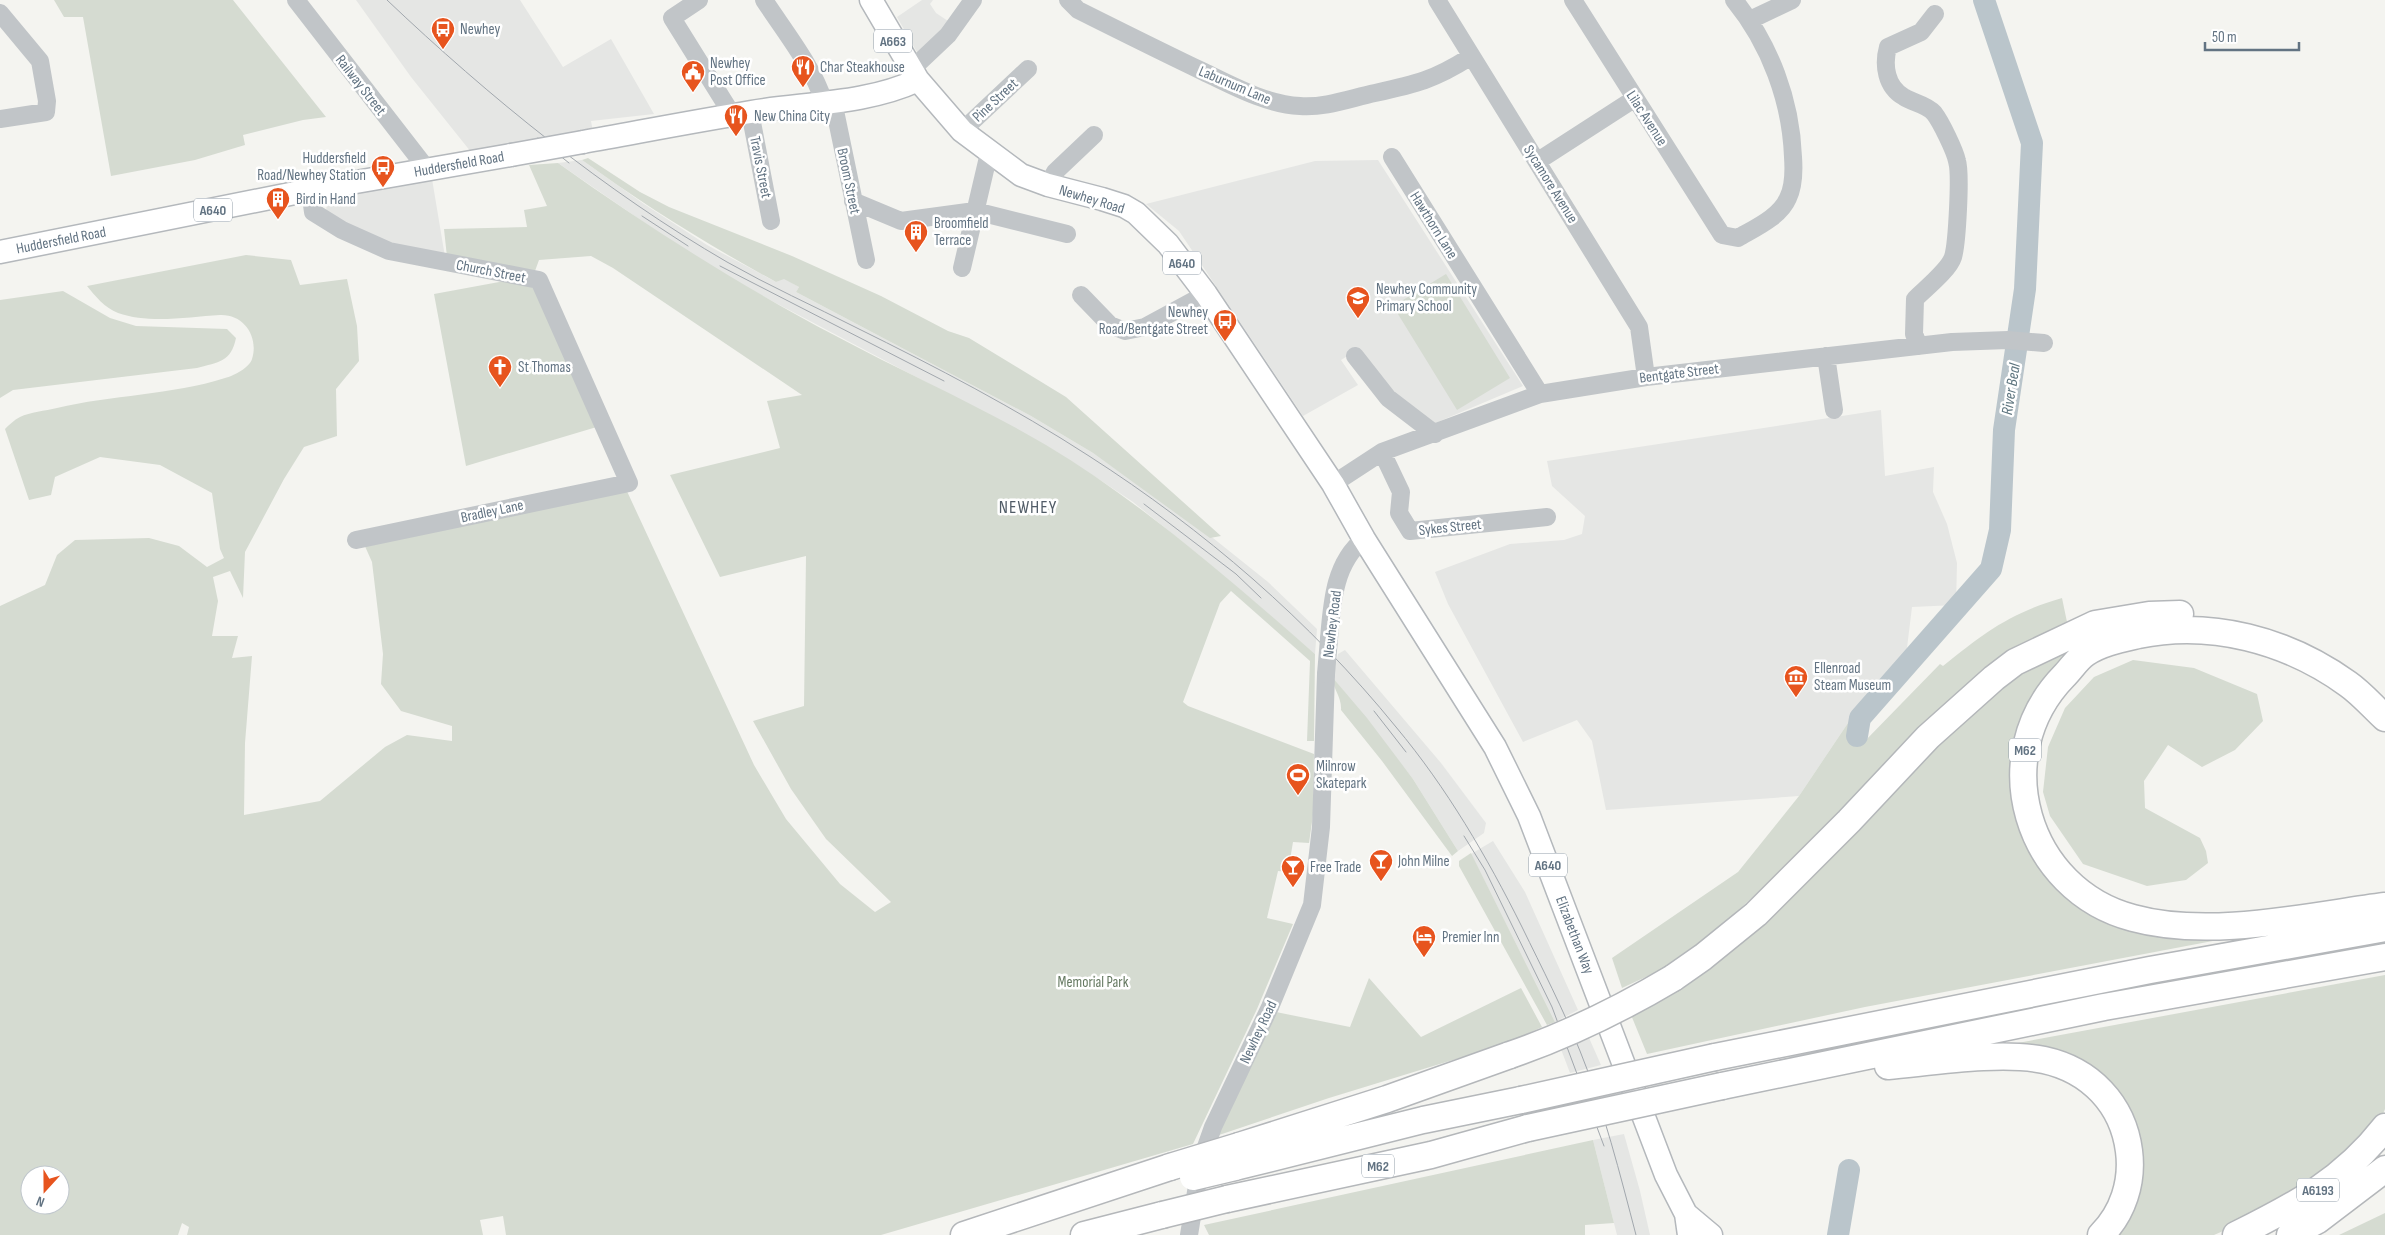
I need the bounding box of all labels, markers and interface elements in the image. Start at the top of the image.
bus stop icon: Newhey [430,16,456,50]
place label: Newhey [460,20,500,39]
scale bar [2205,20,2299,52]
text: 50 m [2212,28,2237,47]
road number: A663 [874,29,912,52]
street label: Railway Street [331,51,390,120]
place label: Newhey Post Office [710,54,766,90]
restaurant icon: Char Steakhouse [790,54,816,88]
place label: Char Steakhouse [820,58,905,77]
public building icon: Newhey Post Office [680,59,706,93]
street label: Laburnum Lane [1196,62,1274,109]
street label: Pine Street [969,74,1022,126]
street label: Lilac Avenue [1622,87,1671,149]
restaurant icon: New China City [723,103,749,137]
place label: New China City [754,107,830,126]
street label: Travis Street [745,134,776,200]
street label: Sycamore Avenue [1519,142,1582,227]
street label: Broom Street [832,146,865,216]
street label: Huddersfield Road [413,147,505,182]
place label: Huddersfield Road/Newhey Station [257,149,366,185]
bus stop icon: Huddersfield Road/Newhey Station [370,154,396,188]
street label: Newhey Road [1057,181,1127,218]
building icon: Bird in Hand [265,186,291,220]
street label: Hawthorn Lane [1405,188,1462,262]
place label: Bird in Hand [296,190,356,209]
road number: A640 [194,198,232,222]
place label: Broomfield Terrace [934,214,988,250]
building icon: Broomfield Terrace [903,219,929,253]
street label: Huddersfield Road [15,222,108,258]
road number: A640 [1163,252,1201,274]
street label: Church Street [454,255,528,288]
place label: Newhey Community Primary School [1376,280,1477,316]
school or university icon: Newhey Community Primary School [1345,285,1371,319]
place label: Newhey Road/Bentgate Street [1099,303,1208,339]
bus stop icon: Newhey Road/Bentgate Street [1212,308,1238,342]
church icon: St Thomas [487,354,513,388]
place label: St Thomas [518,358,571,377]
street label: Bentgate Street [1638,359,1720,388]
water label: River Beal [1998,361,2025,416]
street label: Bradley Lane [459,496,525,527]
district label: NEWHEY [999,497,1057,518]
street label: Sykes Street [1418,515,1483,540]
street label: Newhey Road [1319,589,1346,659]
place label: Ellenroad Steam Museum [1814,659,1891,695]
museum icon: Ellenroad Steam Museum [1783,664,1809,698]
road number: M62 [2009,738,2041,762]
place label: Milnrow Skatepark [1316,757,1367,793]
sports icon: Milnrow Skatepark [1285,762,1311,796]
bar icon: John Milne [1368,848,1394,882]
place label: John Milne [1397,852,1449,871]
bar icon: Free Trade [1280,854,1306,888]
road number: A640 [1529,854,1567,876]
place label: Free Trade [1310,858,1361,877]
street label: Elizabethan Way [1551,894,1598,977]
hotel icon: Premier Inn [1411,924,1437,958]
place label: Premier Inn [1442,928,1499,947]
park label: Memorial Park [1058,973,1129,992]
street label: Newhey Road [1236,998,1281,1067]
road number: M62 [1362,1154,1394,1178]
north arrow [20,1165,70,1215]
road number: A6193 [2297,1178,2339,1202]
text: N [34,1192,47,1211]

